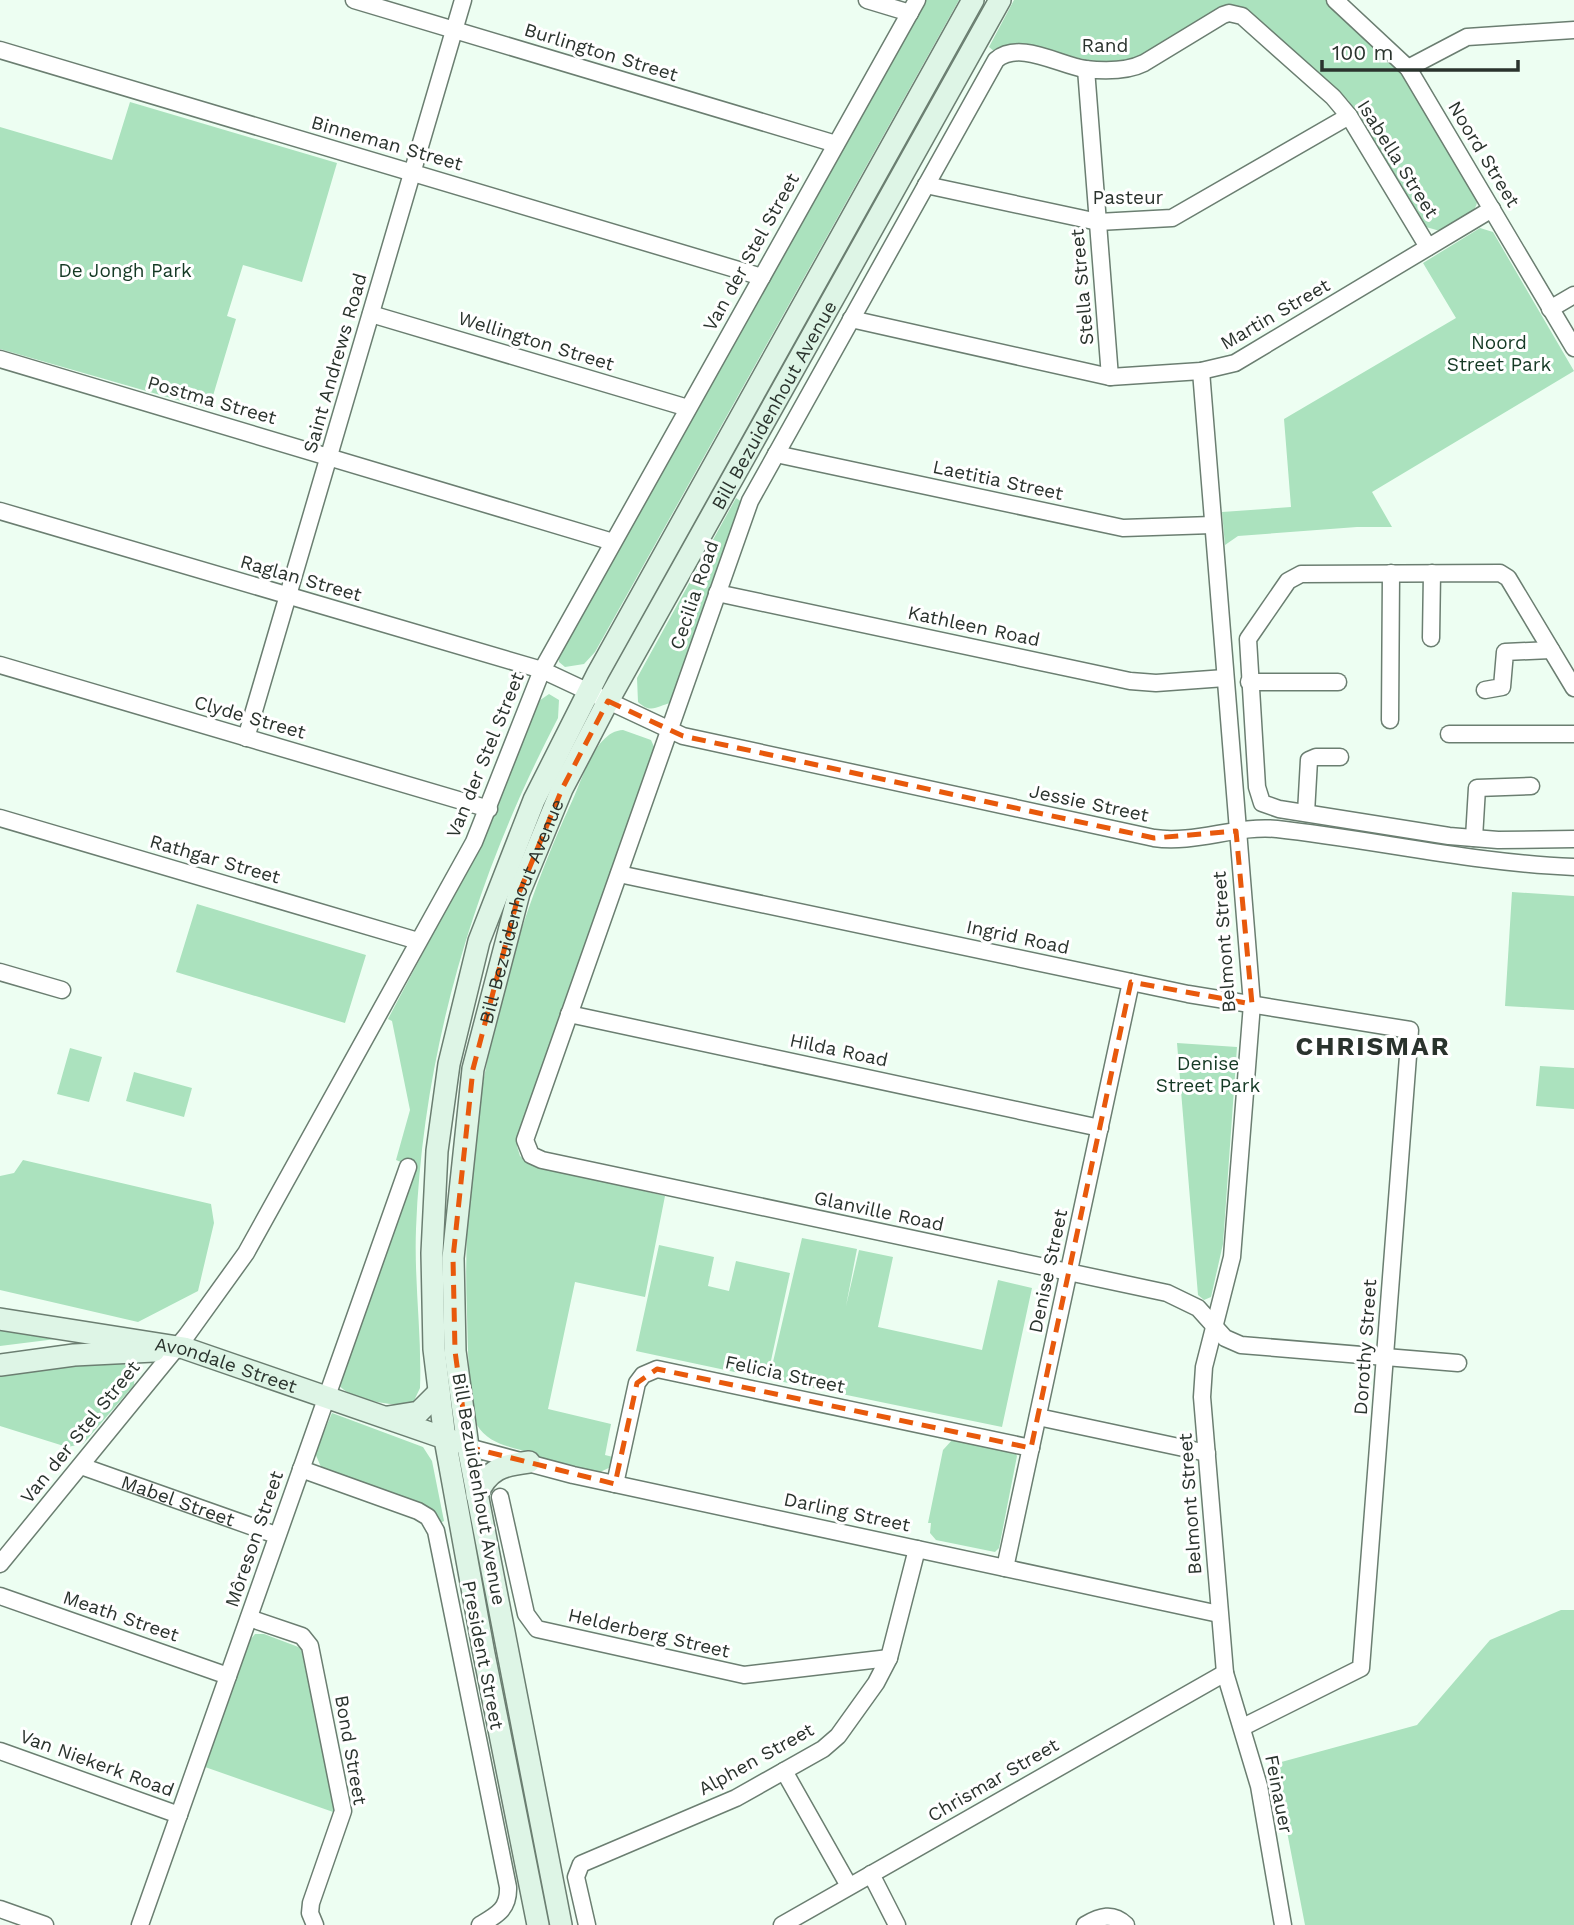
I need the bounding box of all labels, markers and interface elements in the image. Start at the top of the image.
street label: Burlington Street [521,18,681,86]
scale bar [1322,28,1518,72]
street label: Rand [1081,34,1129,57]
text: 100 m [1332,40,1394,65]
street label: Isabella Street [1353,96,1443,222]
street label: Noord Street [1443,97,1525,211]
street label: Binneman Street [309,110,465,176]
street label: Van der Stel Street [698,169,804,335]
street label: Pasteur [1093,186,1164,209]
street label: Stella Street [1065,228,1099,346]
park label: De Jongh Park [58,259,192,282]
street label: Saint Andrews Road [298,270,372,456]
street label: Martin Street [1216,273,1334,355]
street label: Bill Bezuidenhout Avenue [706,296,841,513]
street label: Wellington Street [455,306,617,376]
park label: Noord Street Park [1447,331,1551,376]
street label: Postma Street [145,371,279,429]
street label: Laetitia Street [931,455,1065,505]
street label: Cecilia Road [665,537,723,653]
street label: Raglan Street [238,550,365,606]
street label: Kathleen Road [906,601,1042,651]
street label: Van der Stel Street [441,669,529,841]
street label: Clyde Street [192,690,308,744]
street label: Jessie Street [1027,779,1151,827]
street label: Bill Bezuidenhout Avenue [474,795,568,1026]
street label: Rathgar Street [147,829,283,889]
street label: Belmont Street [1208,870,1240,1014]
street label: Ingrid Road [964,915,1072,959]
street label: Hilda Road [788,1028,890,1072]
district label: CHRISMAR [1295,1031,1451,1061]
park label: Denise Street Park [1156,1052,1260,1097]
street label: Glanville Road [812,1186,946,1236]
street label: Denise Street [1024,1207,1072,1335]
street label: Dorothy Street [1349,1278,1381,1416]
street label: Avondale Street [153,1332,300,1398]
street label: Felicia Street [723,1350,847,1398]
street label: Van der Stel Street [15,1356,145,1508]
street label: Bill Bezuidenhout Avenue [447,1371,511,1607]
street label: Belmont Street [1174,1432,1206,1576]
street label: Môreson Street [220,1468,288,1610]
street label: Mabel Street [118,1470,238,1531]
street label: Darling Street [782,1487,912,1537]
street label: President Street [457,1579,509,1731]
street label: Meath Street [60,1585,182,1647]
street label: Helderberg Street [566,1603,732,1663]
street label: Bond Street [330,1693,372,1807]
street label: Alphen Street [694,1718,818,1800]
street label: Van Niekerk Road [17,1724,177,1802]
street label: Chrismar Street [923,1733,1063,1827]
street label: Feinauer [1260,1753,1298,1835]

